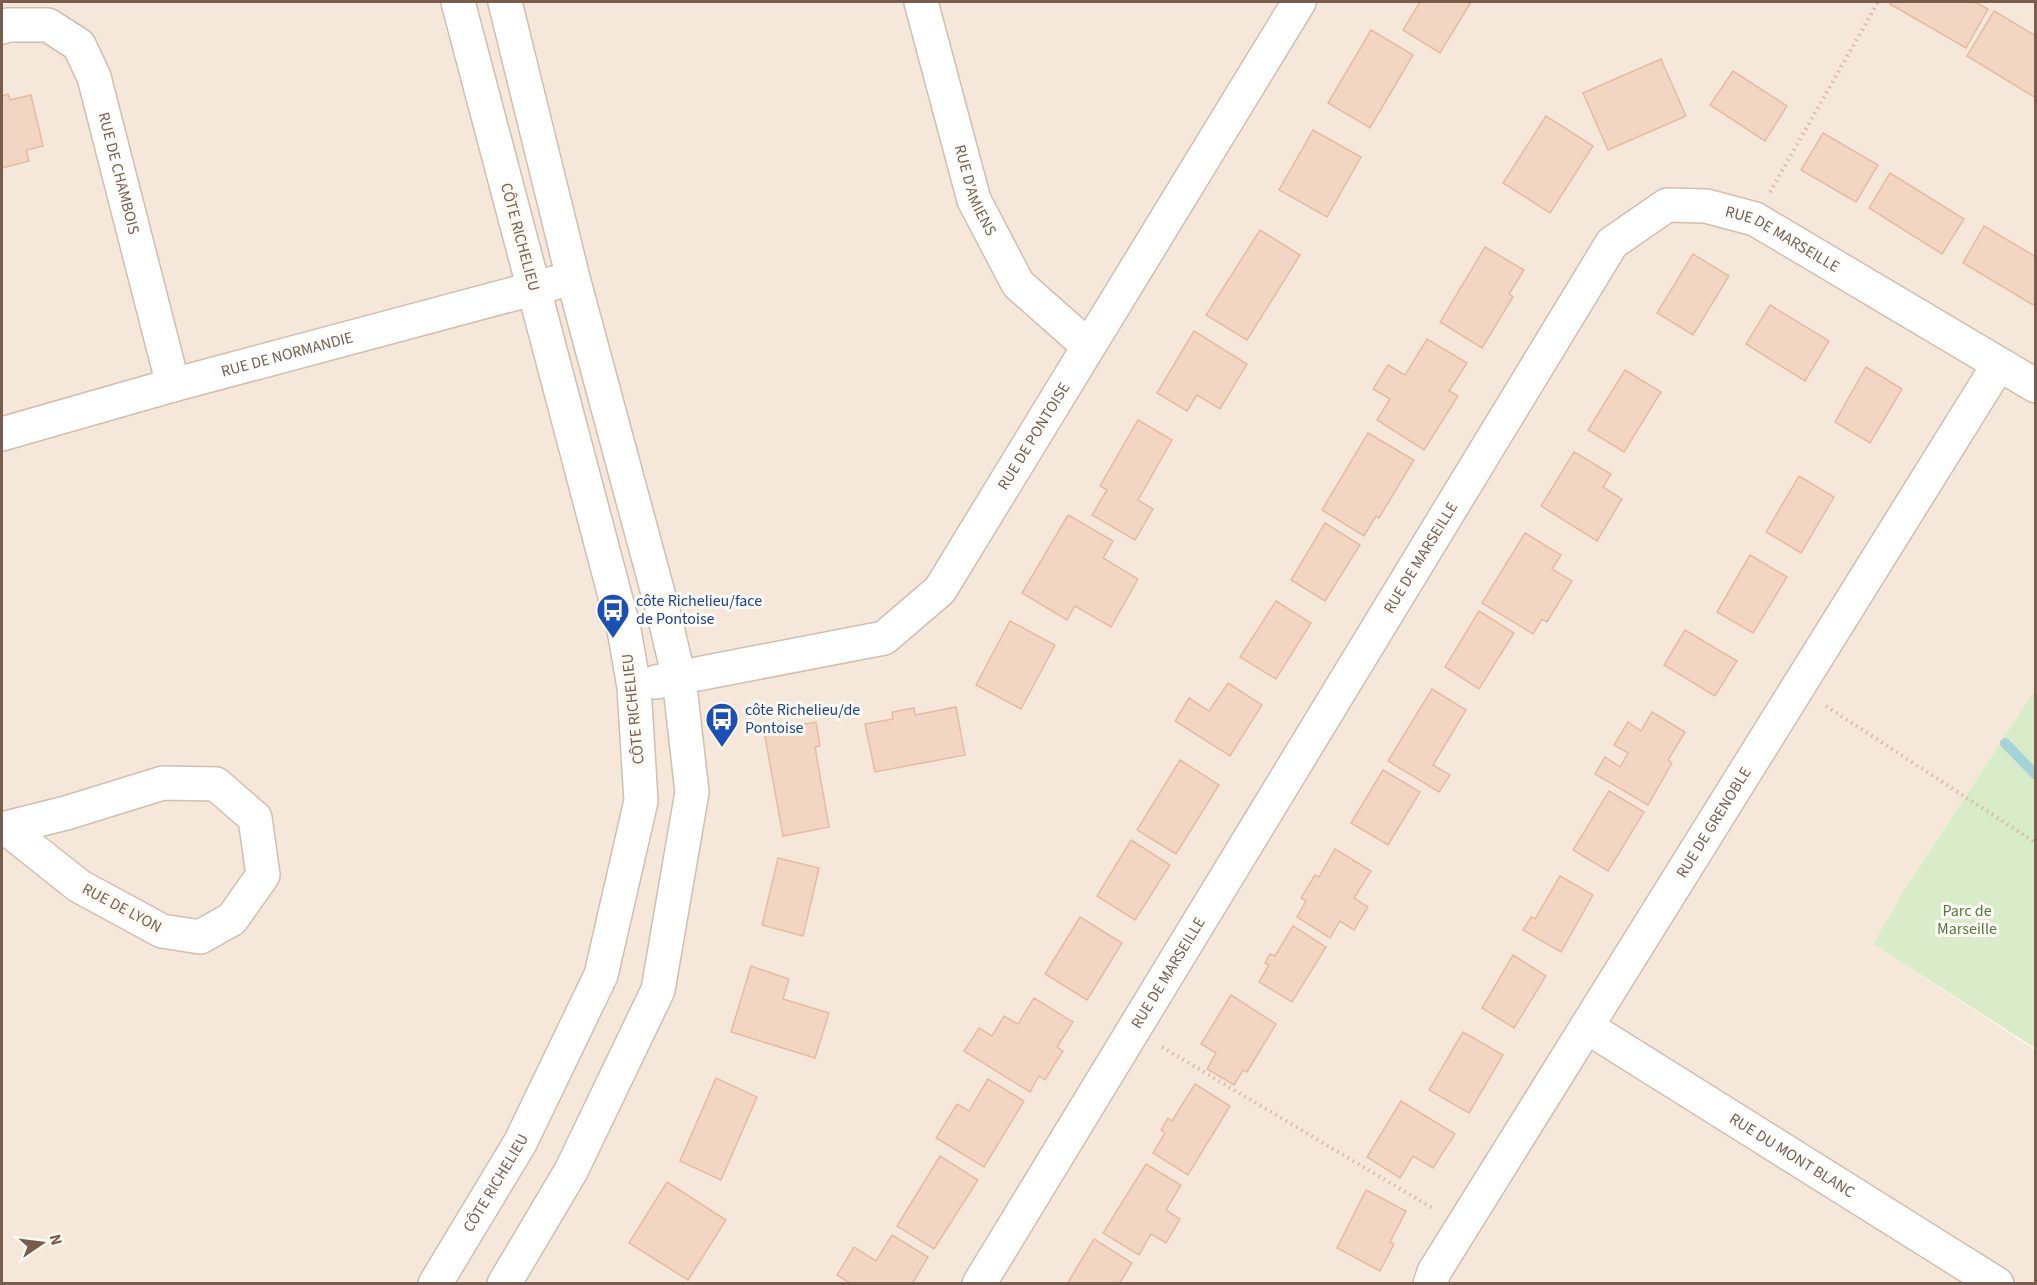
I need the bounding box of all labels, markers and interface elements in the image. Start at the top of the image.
street label: RUE DE CHAMBOIS [92,110,145,237]
street label: RUE D'AMIENS [949,142,1002,240]
street label: CÔTE RICHELIEU [495,180,545,294]
street label: RUE DE MARSEILLE [1723,201,1844,278]
street label: RUE DE NORMANDIE [219,326,356,383]
street label: RUE DE PONTOISE [992,378,1075,494]
street label: RUE DE MARSEILLE [1378,498,1463,618]
place label: côte Richelieu/face de Pontoise [636,590,762,630]
bus stop icon: côte Richelieu/face de Pontoise [595,592,631,639]
street label: CÔTE RICHELIEU [616,653,650,765]
place label: côte Richelieu/de Pontoise [745,699,860,739]
bus stop icon: côte Richelieu/de Pontoise [704,701,740,748]
street label: RUE DE GRENOBLE [1671,763,1756,882]
street label: RUE DE LYON [78,878,166,938]
park label: Parc de Marseille [1937,900,1997,940]
street label: RUE DE MARSEILLE [1126,913,1211,1033]
street label: RUE DU MONT BLANC [1725,1108,1859,1203]
street label: CÔTE RICHELIEU [458,1130,534,1236]
north arrow [12,1213,72,1273]
text: N [44,1232,68,1247]

